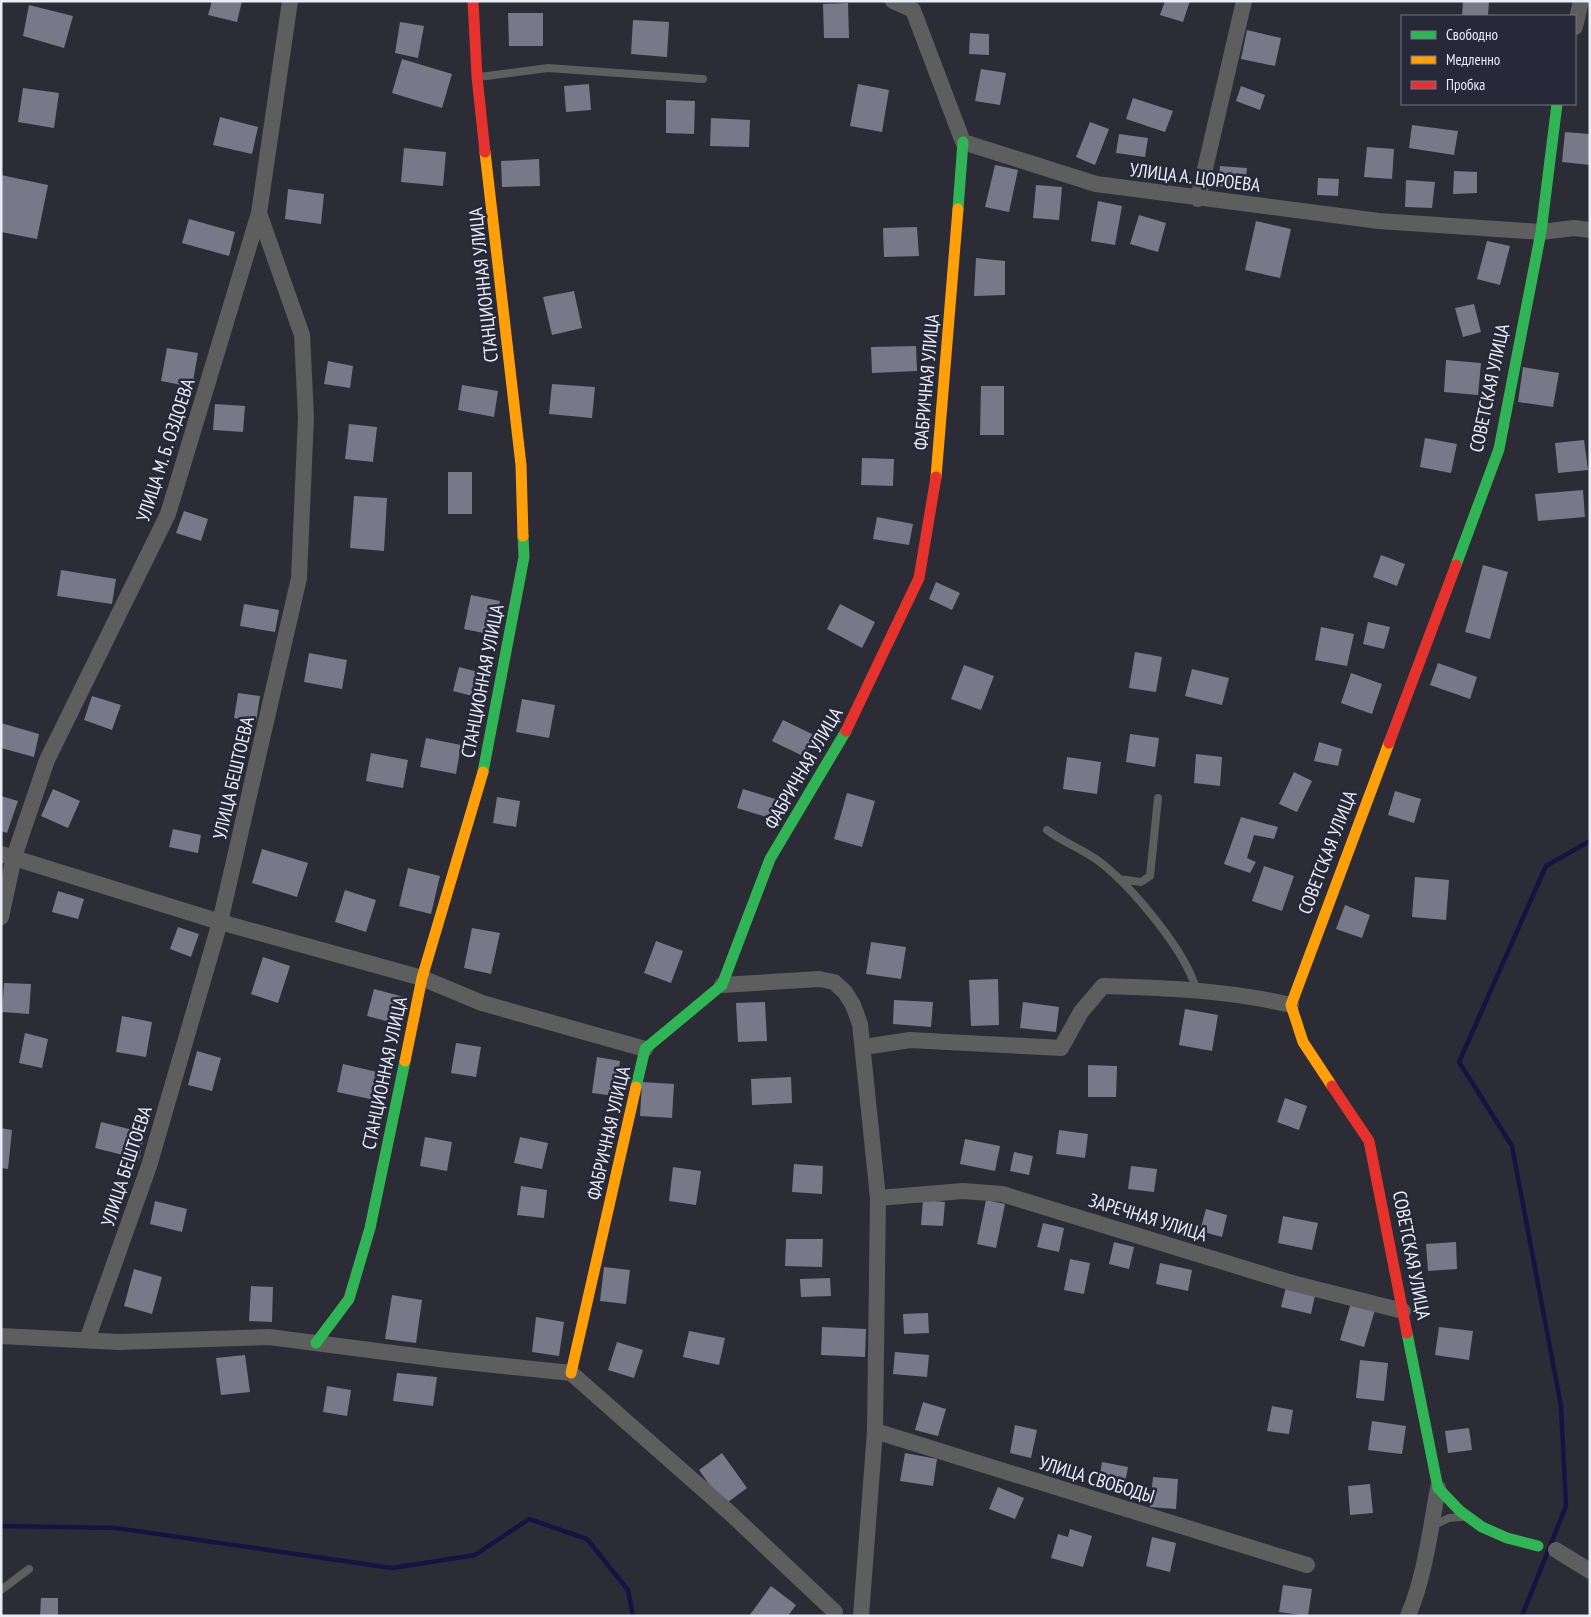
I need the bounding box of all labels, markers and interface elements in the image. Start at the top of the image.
legend [1401,15,1576,105]
text: Свободно [1446,25,1498,44]
text: Медленно [1446,50,1500,69]
text: Пробка [1446,75,1485,94]
street label: УЛИЦА А. ЦОРОЕВА [1128,157,1262,197]
street label: СТАНЦИОННАЯ УЛИЦА [463,206,503,364]
street label: ФАБРИЧНАЯ УЛИЦА [908,313,944,451]
street label: СОВЕТСКАЯ УЛИЦА [1464,322,1514,454]
street label: УЛИЦА М. Б. ОЗДОЕВА [131,375,199,525]
street label: СТАНЦИОННАЯ УЛИЦА [455,602,509,760]
street label: ФАБРИЧНАЯ УЛИЦА [758,703,848,833]
street label: УЛИЦА БЕШТОЕВА [207,714,259,842]
street label: СОВЕТСКАЯ УЛИЦА [1292,787,1362,917]
street label: СТАНЦИОННАЯ УЛИЦА [356,994,412,1152]
street label: ФАБРИЧНАЯ УЛИЦА [581,1064,635,1202]
street label: УЛИЦА БЕШТОЕВА [95,1103,157,1229]
street label: ЗАРЕЧНАЯ УЛИЦА [1086,1188,1210,1246]
street label: СОВЕТСКАЯ УЛИЦА [1388,1189,1436,1321]
street label: УЛИЦА СВОБОДЫ [1036,1450,1158,1508]

